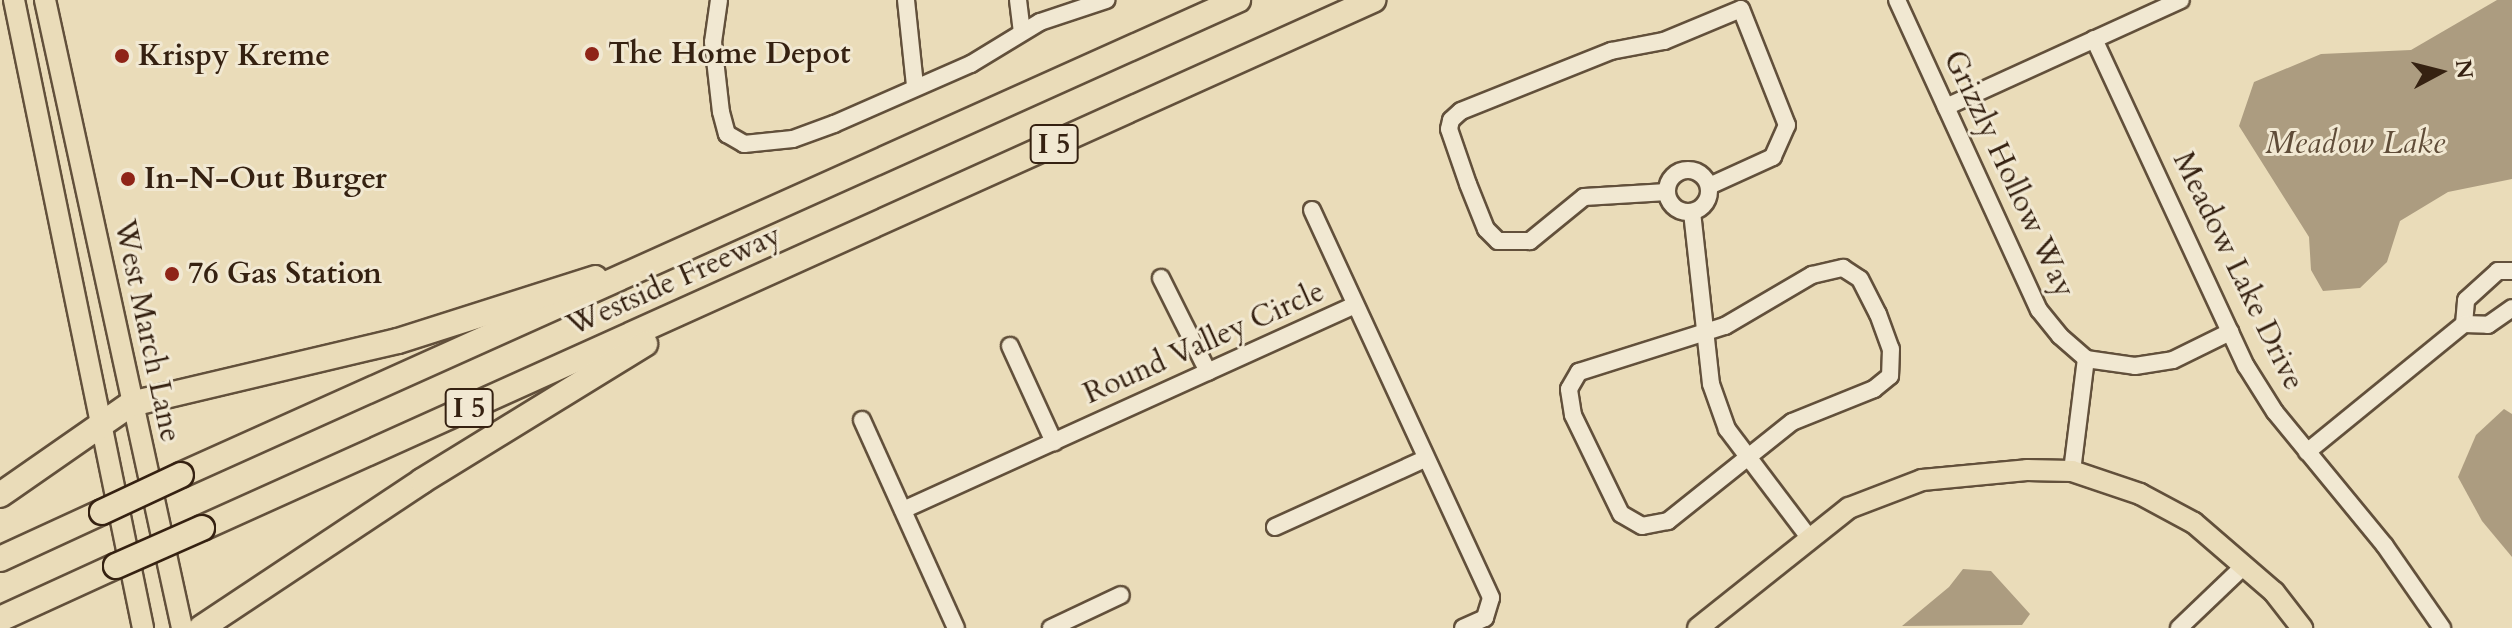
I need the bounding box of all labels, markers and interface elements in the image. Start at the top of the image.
north arrow [2400,32,2480,112]
place label: The Home Depot [608,36,851,72]
place label: Krispy Kreme [138,38,330,74]
marker: The Home Depot [583,45,601,63]
street label: Grizzly Hollow Way [1936,45,2082,303]
marker: Krispy Kreme [113,47,131,65]
text: N [2448,58,2480,80]
road number: I 5 [1028,120,1080,168]
water label: Meadow Lake [2265,124,2445,162]
street label: Meadow Lake Drive [2165,146,2311,396]
place label: In-N-Out Burger [144,161,387,197]
marker: In-N-Out Burger [119,170,137,188]
street label: West March Lane [106,216,188,446]
street label: Westside Freeway [561,218,787,344]
place label: 76 Gas Station [188,256,382,292]
marker: 76 Gas Station [163,265,181,283]
street label: Round Valley Circle [1078,274,1330,412]
road number: I 5 [443,384,495,432]

